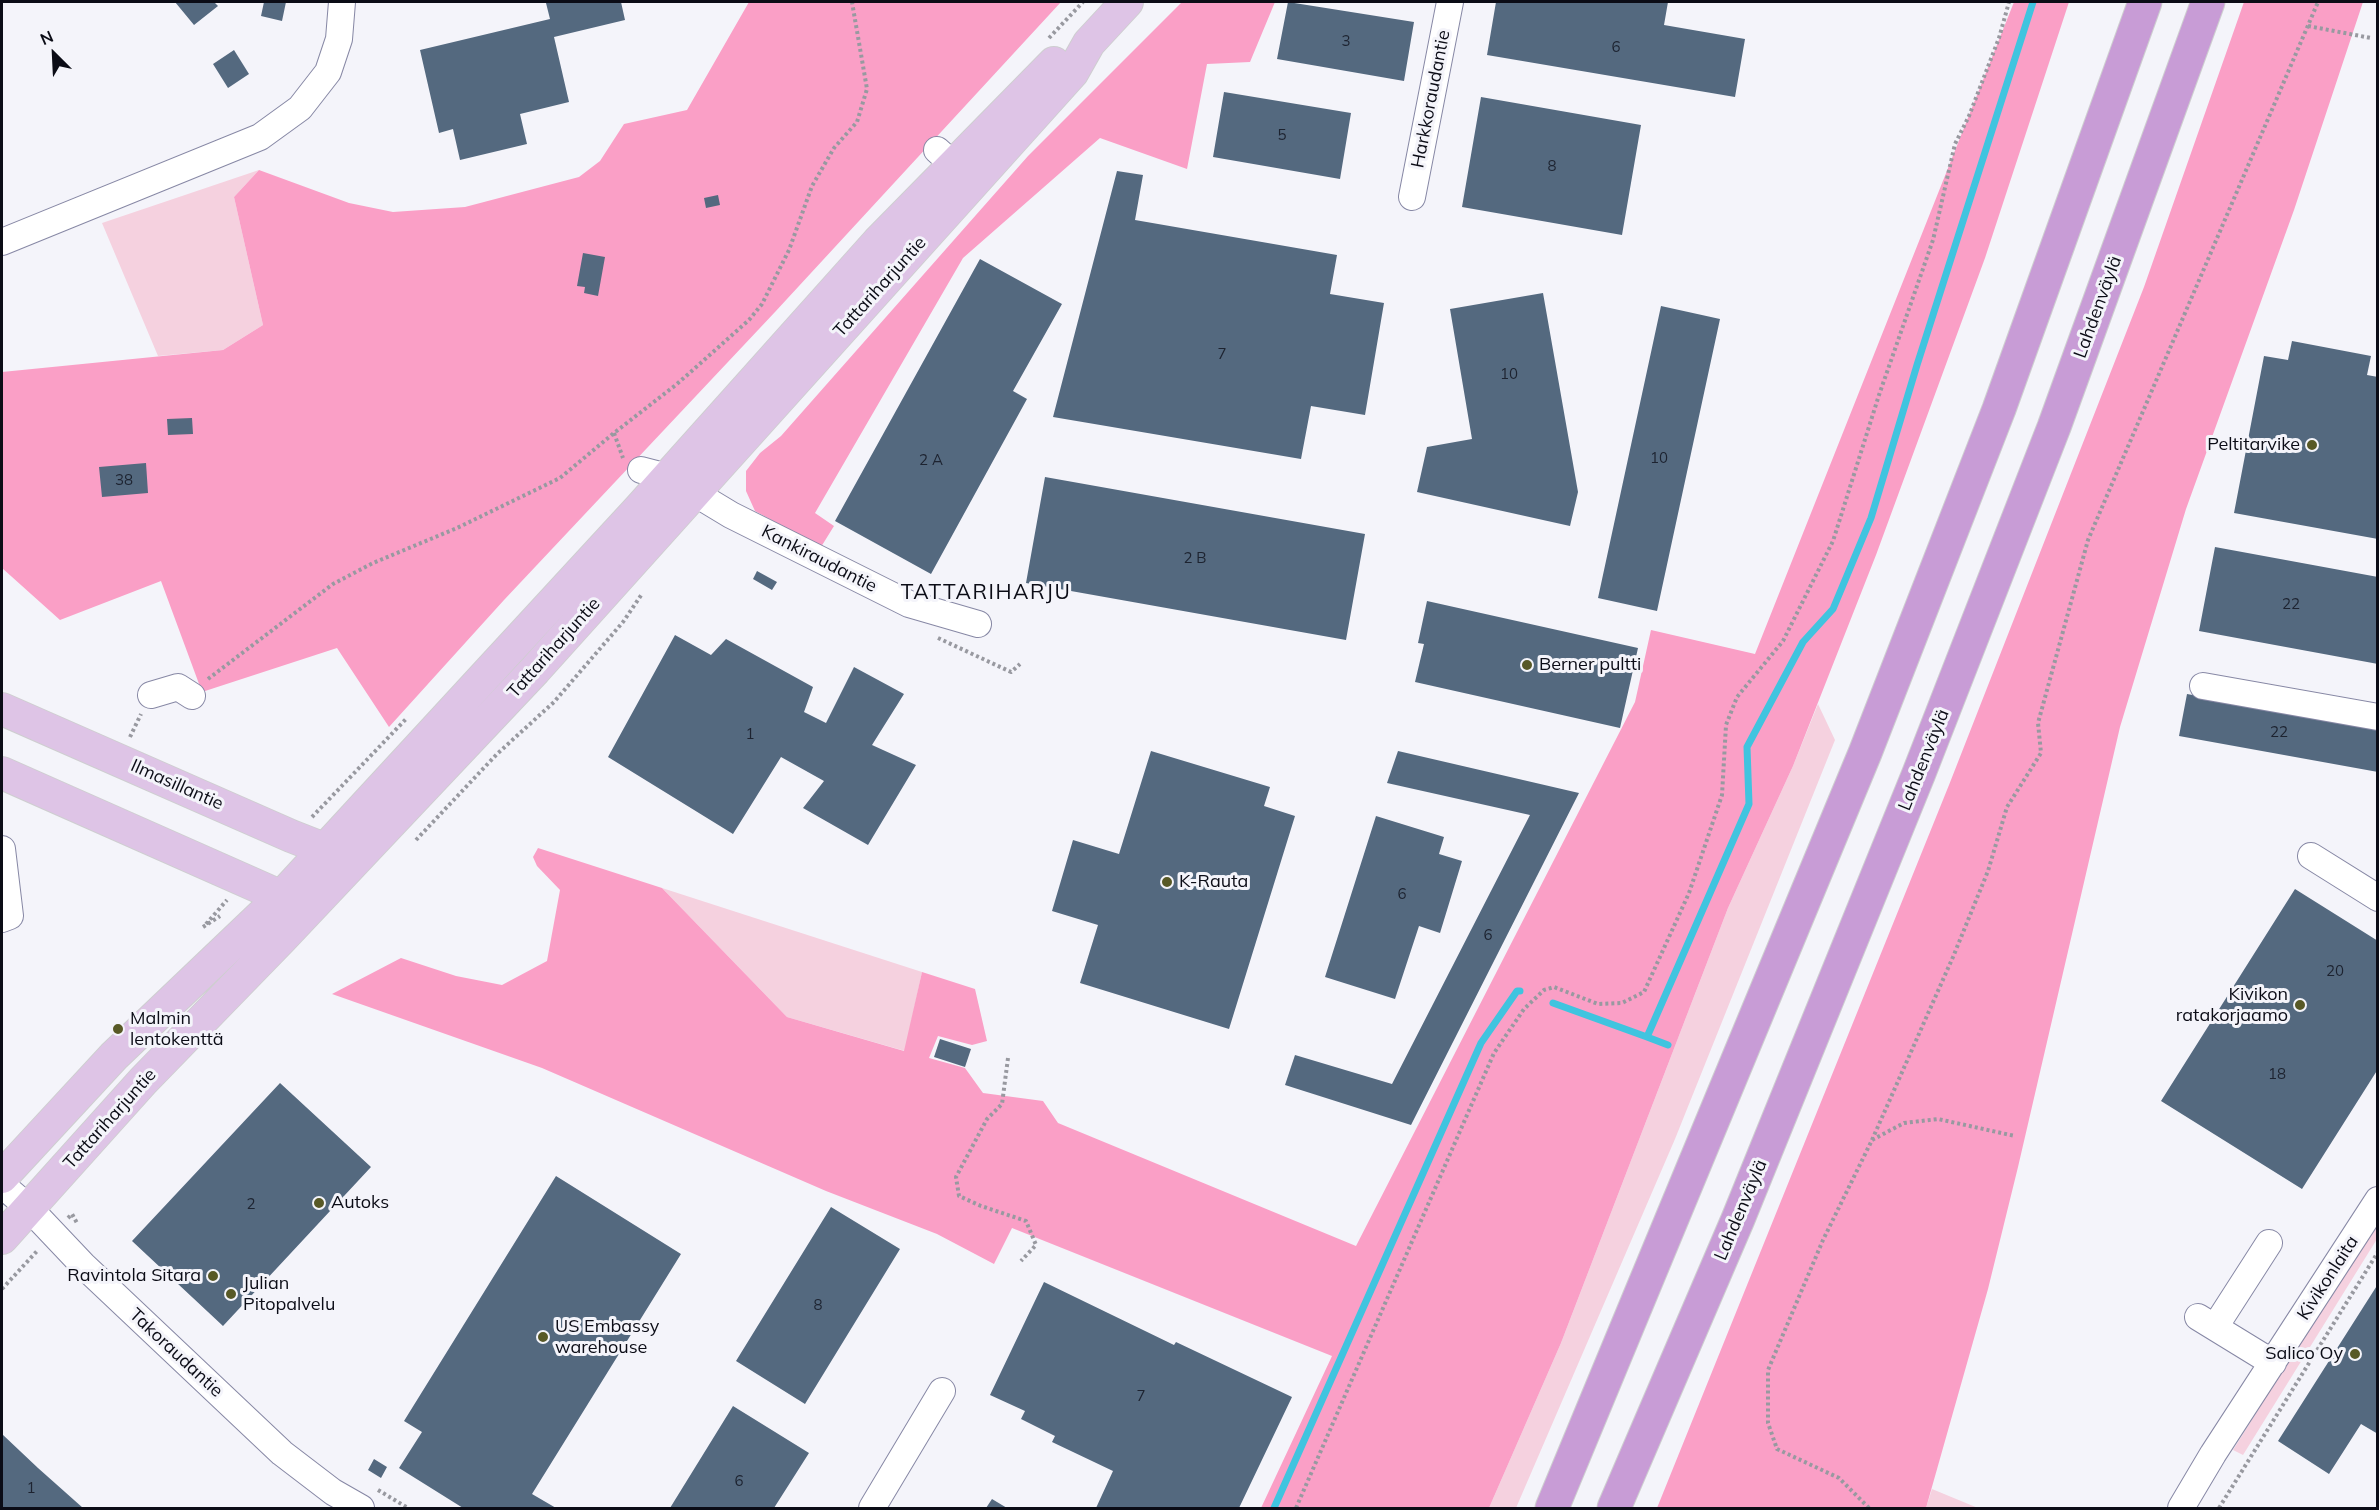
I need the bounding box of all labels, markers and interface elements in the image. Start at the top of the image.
north arrow [24,24,84,84]
text: N [37,26,56,49]
street label: Harkkoraudantie [1407,28,1455,170]
house number: 3 [1342,32,1350,50]
house number: 6 [1612,38,1620,56]
house number: 5 [1278,126,1286,144]
house number: 8 [1548,157,1556,175]
street label: Tattariharjuntie [829,232,931,342]
street label: Lahdenväylä [2070,253,2126,361]
house number: 7 [1218,345,1226,363]
house number: 10 [1500,365,1518,383]
place label: Peltitarvike [2207,434,2300,456]
marker: Peltitarvike [2305,438,2319,452]
house number: 10 [1650,449,1668,467]
house number: 2 A [919,451,943,469]
house number: 38 [115,471,133,489]
street label: Kankiraudantie [758,521,880,597]
house number: 2 B [1183,549,1207,567]
district label: TATTARIHARJU [901,580,1071,606]
street label: Tattariharjuntie [503,593,605,703]
house number: 22 [2282,595,2300,613]
place label: Berner pultti [1539,654,1641,676]
marker: Berner pultti [1520,658,1534,672]
street label: Lahdenväylä [1894,706,1954,814]
house number: 22 [2270,723,2288,741]
house number: 1 [746,725,754,743]
street label: Ilmasillantie [127,755,227,815]
place label: K-Rauta [1179,871,1248,893]
marker: K-Rauta [1160,875,1174,889]
house number: 6 [1398,885,1406,903]
house number: 6 [1484,926,1492,944]
house number: 20 [2326,962,2344,980]
place label: Kivikon ratakorjaamo [2176,984,2288,1026]
marker: Kivikon ratakorjaamo [2293,998,2307,1012]
place label: Malmin lentokenttä [130,1008,224,1050]
marker: Malmin lentokenttä [111,1022,125,1036]
street label: Tattariharjuntie [59,1064,161,1174]
house number: 18 [2268,1065,2286,1083]
street label: Lahdenväylä [1710,1156,1772,1264]
place label: Autoks [331,1192,389,1214]
house number: 2 [247,1195,255,1213]
marker: Autoks [312,1196,326,1210]
street label: Kivikonlaita [2293,1232,2363,1324]
place label: Ravintola Sitara [67,1265,201,1287]
marker: Ravintola Sitara [206,1269,220,1283]
place label: Julian Pitopalvelu [243,1273,335,1316]
marker: Julian Pitopalvelu [224,1287,238,1301]
house number: 8 [814,1296,822,1314]
street label: Takoraudantie [125,1304,227,1402]
place label: US Embassy warehouse [555,1316,659,1358]
marker: US Embassy warehouse [536,1330,550,1344]
place label: Salico Oy [2265,1343,2343,1365]
marker: Salico Oy [2348,1347,2362,1361]
house number: 7 [1137,1387,1145,1405]
house number: 6 [735,1472,743,1490]
house number: 1 [27,1479,35,1497]

